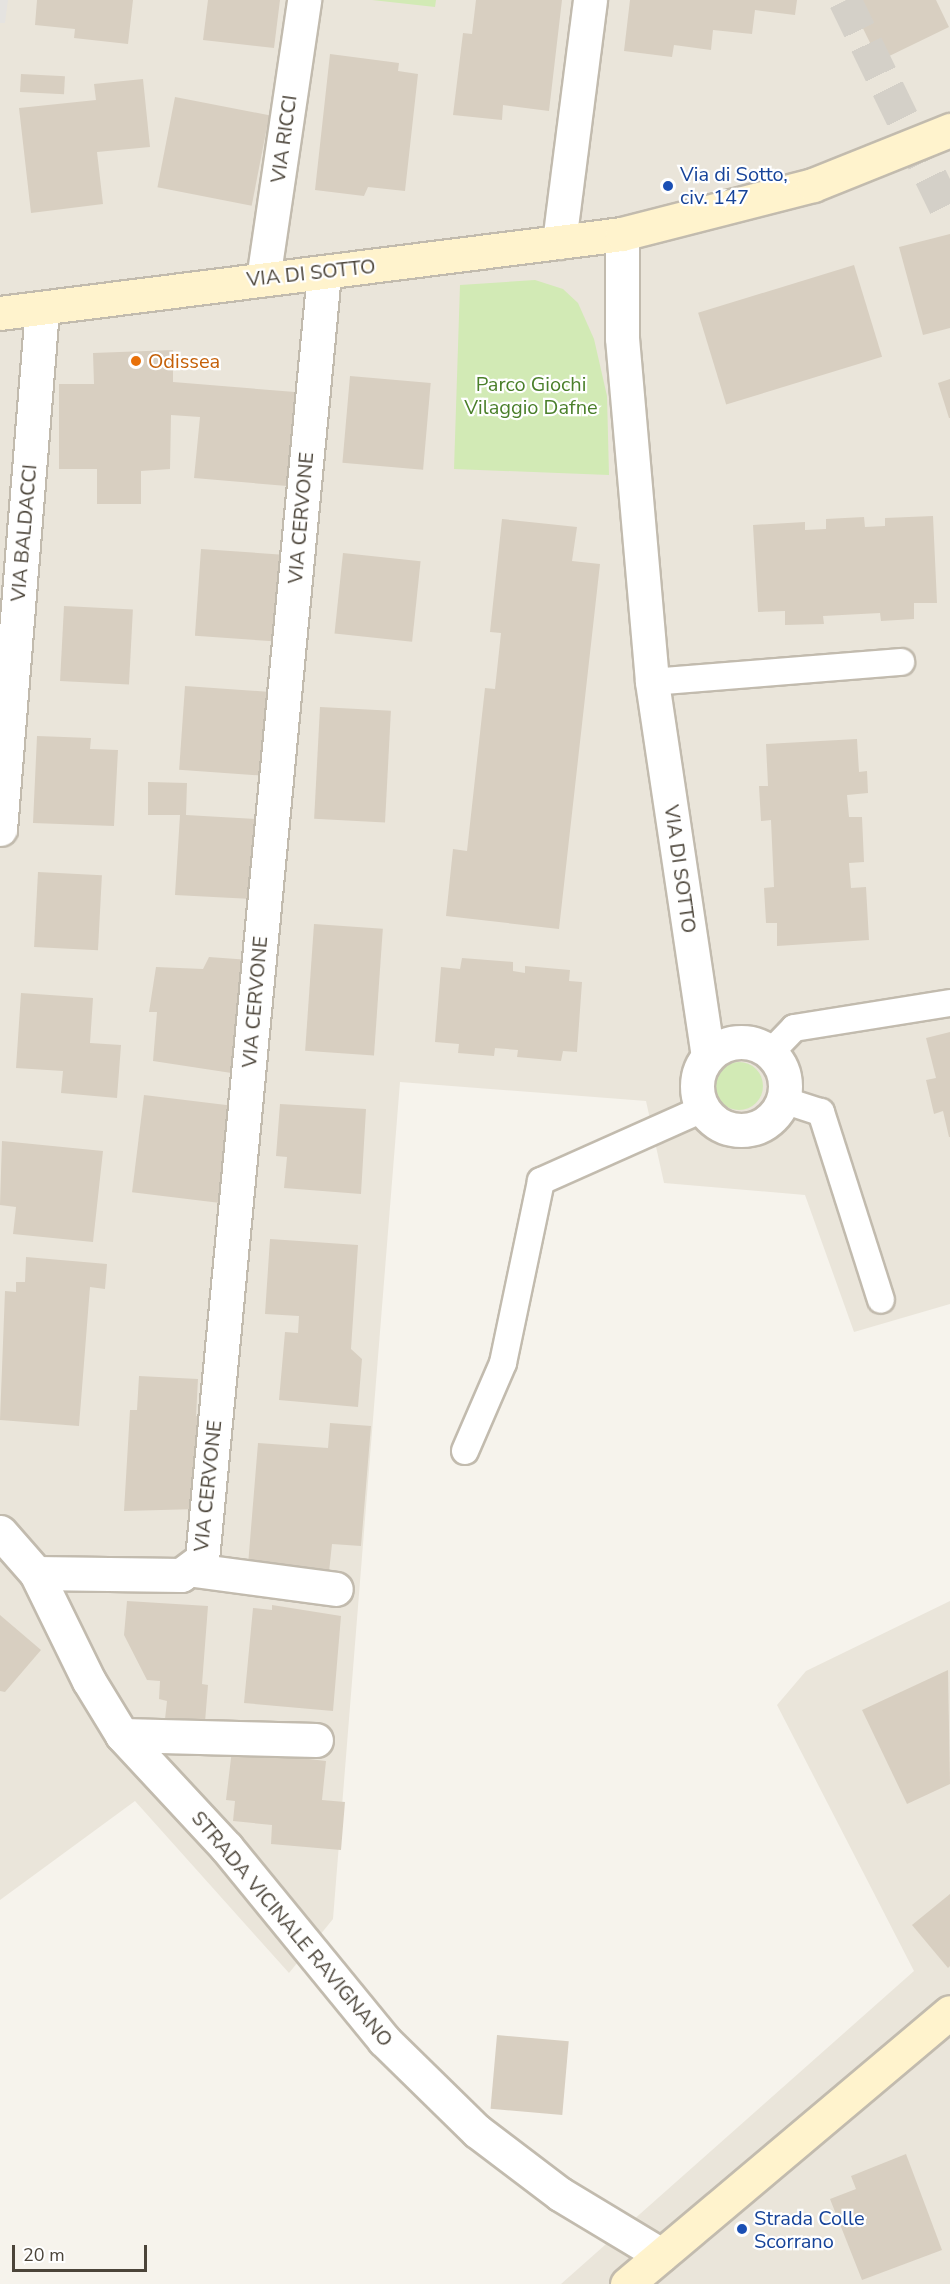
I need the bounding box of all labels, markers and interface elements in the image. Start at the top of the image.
street label: VIA RICCI [266,93,302,185]
place label: Via di Sotto, civ. 147 [680,162,788,209]
marker: Via di Sotto, civ. 147 [661,179,675,193]
street label: VIA DI SOTTO [245,254,377,292]
place label: Odissea [148,349,220,373]
marker: Odissea [129,354,143,368]
park label: Parco Giochi Vilaggio Dafne [464,373,598,420]
street label: VIA CERVONE [283,451,319,585]
street label: VIA BALDACCI [6,463,42,603]
street label: VIA DI SOTTO [659,803,701,935]
street label: VIA CERVONE [237,935,273,1069]
street label: VIA CERVONE [189,1419,227,1553]
street label: STRADA VICINALE RAVIGNANO [186,1806,398,2052]
place label: Strada Colle Scorrano [754,2206,865,2253]
marker: Strada Colle Scorrano [735,2222,749,2236]
scale bar [15,2233,150,2271]
text: 20 m [23,2243,65,2267]

